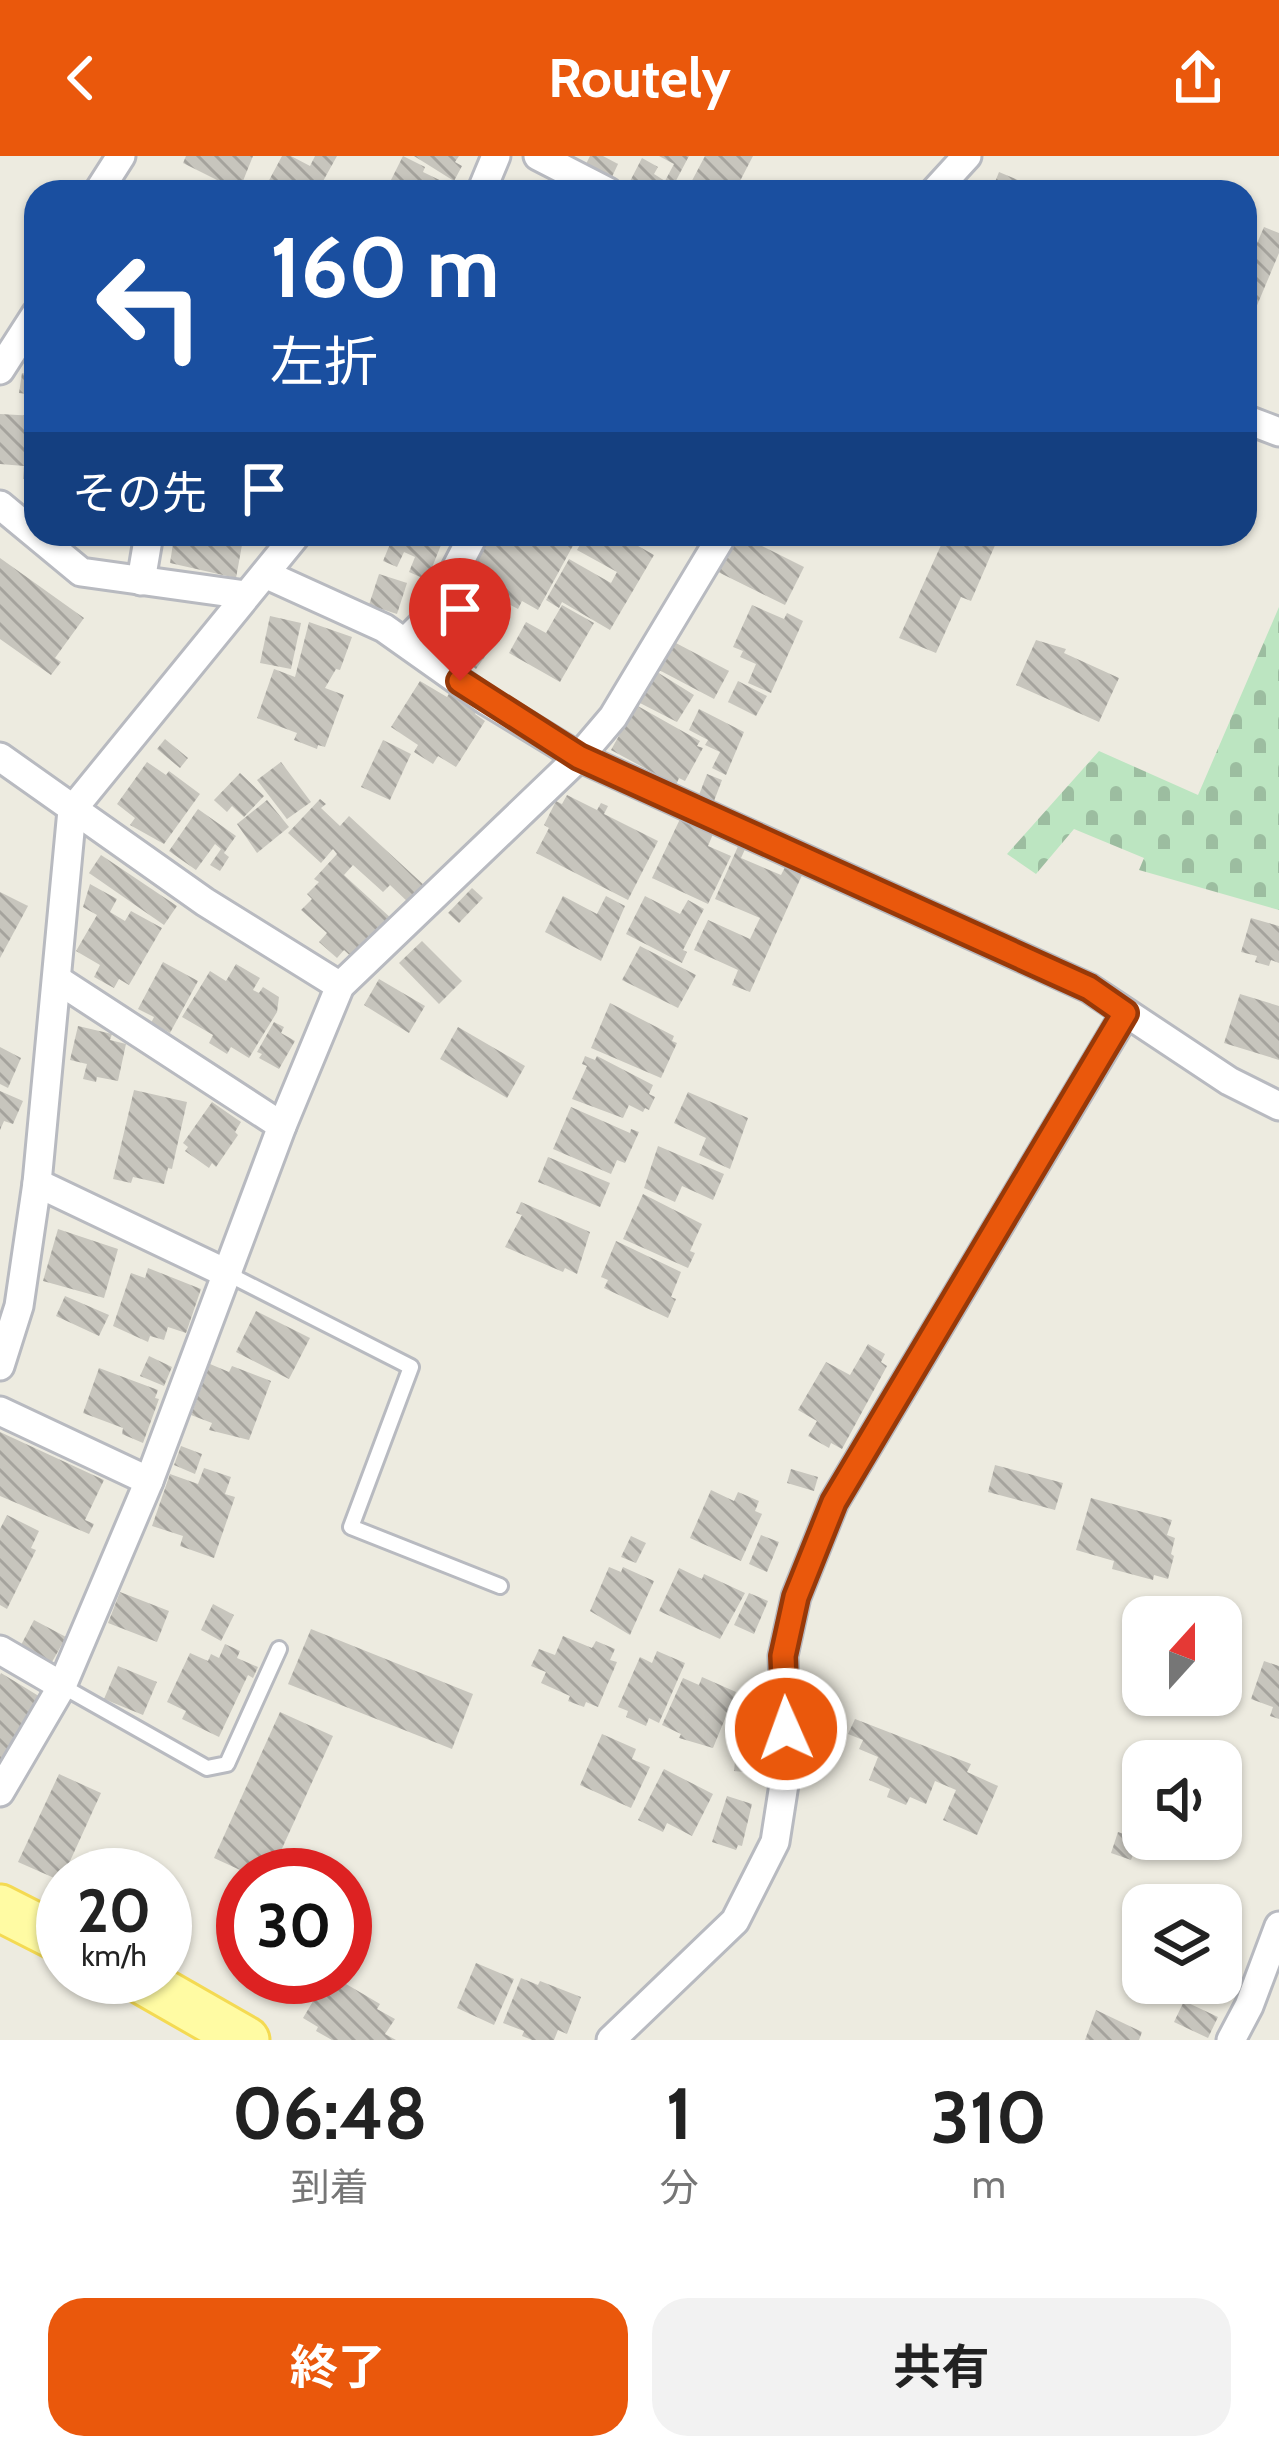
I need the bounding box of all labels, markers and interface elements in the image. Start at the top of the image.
icon: back [48,45,114,111]
text: Routely [548,45,731,111]
icon: share [1165,45,1231,111]
text: 160 m [270,216,499,318]
icon: left [72,228,228,384]
text: 左折 [270,329,378,395]
icon: arrive [231,456,297,522]
text: その先 [72,466,207,520]
pin [409,558,511,681]
icon: arrive [427,576,493,642]
north arrow [1122,1596,1242,1716]
map controls [1122,1596,1242,2004]
position arrow [723,1666,849,1792]
button: sound [1122,1740,1242,1860]
speed limit sign: 30 [216,1848,372,2004]
text: 20 [77,1874,151,1947]
button: layers [1122,1884,1242,2004]
text: km/h [81,1937,147,1974]
text: 06:48 [232,2070,428,2157]
text: 1 [666,2070,692,2157]
text: 310 [931,2074,1047,2161]
text: m [972,2160,1006,2208]
text: 到着 [291,2163,369,2211]
text: 分 [660,2163,699,2211]
button: 終了 [48,2298,628,2436]
button: 共有 [652,2298,1231,2436]

